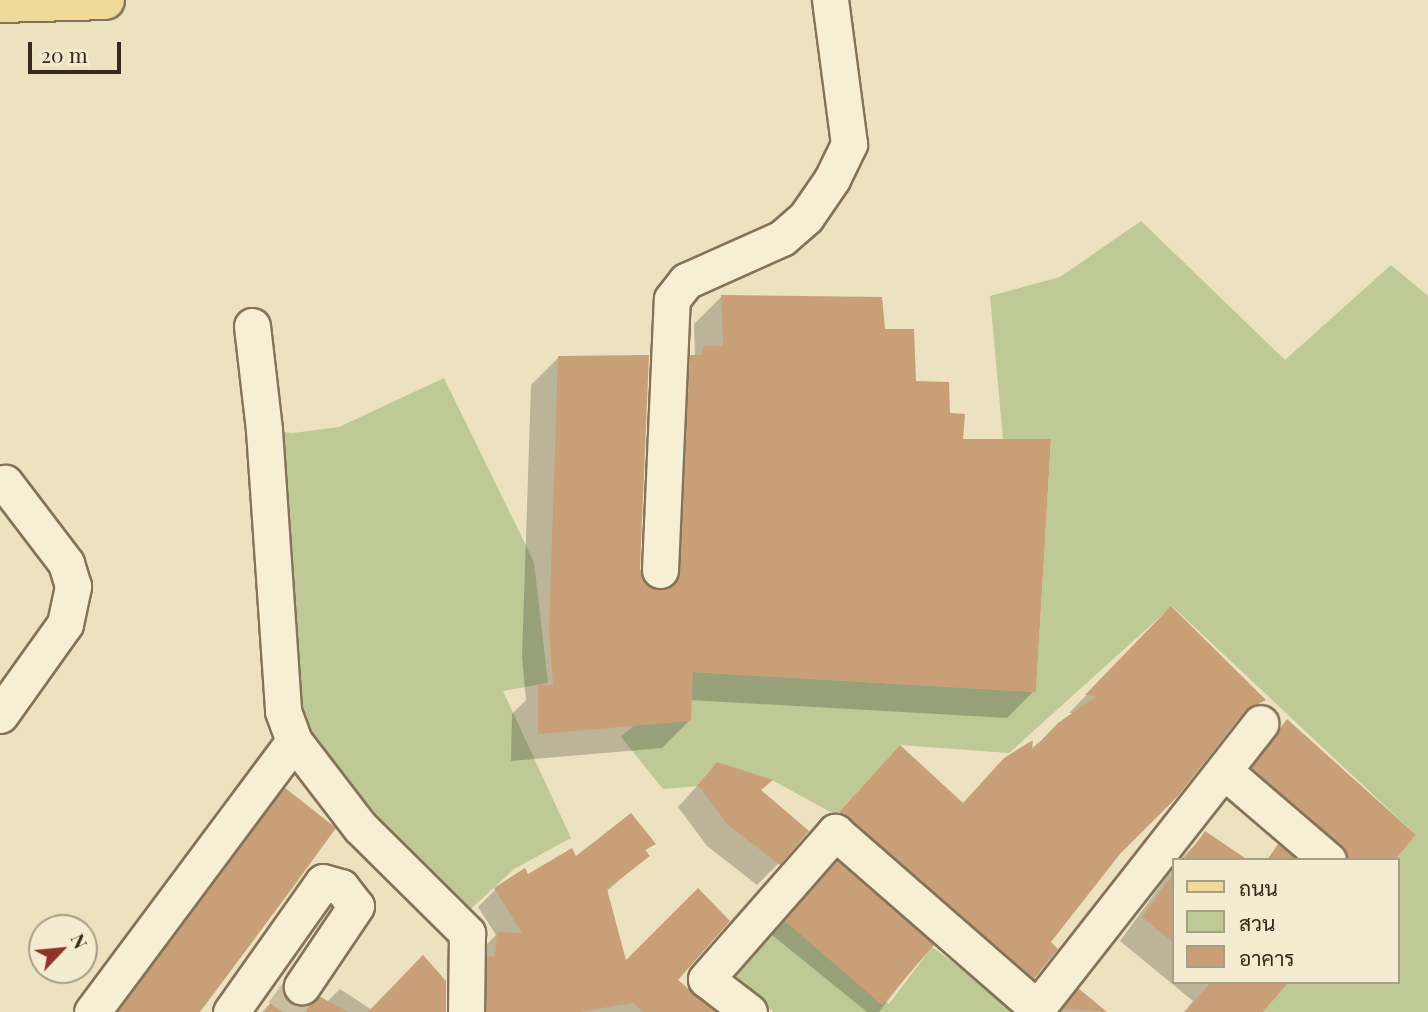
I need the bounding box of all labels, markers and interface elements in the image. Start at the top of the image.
scale bar [32,28,124,72]
text: 20 m [41,40,88,68]
legend [1172,858,1400,984]
text: ถนน [1239,873,1278,901]
text: สวน [1239,908,1275,936]
north arrow [28,914,98,984]
text: N [65,929,95,953]
text: อาคาร [1239,943,1295,971]

